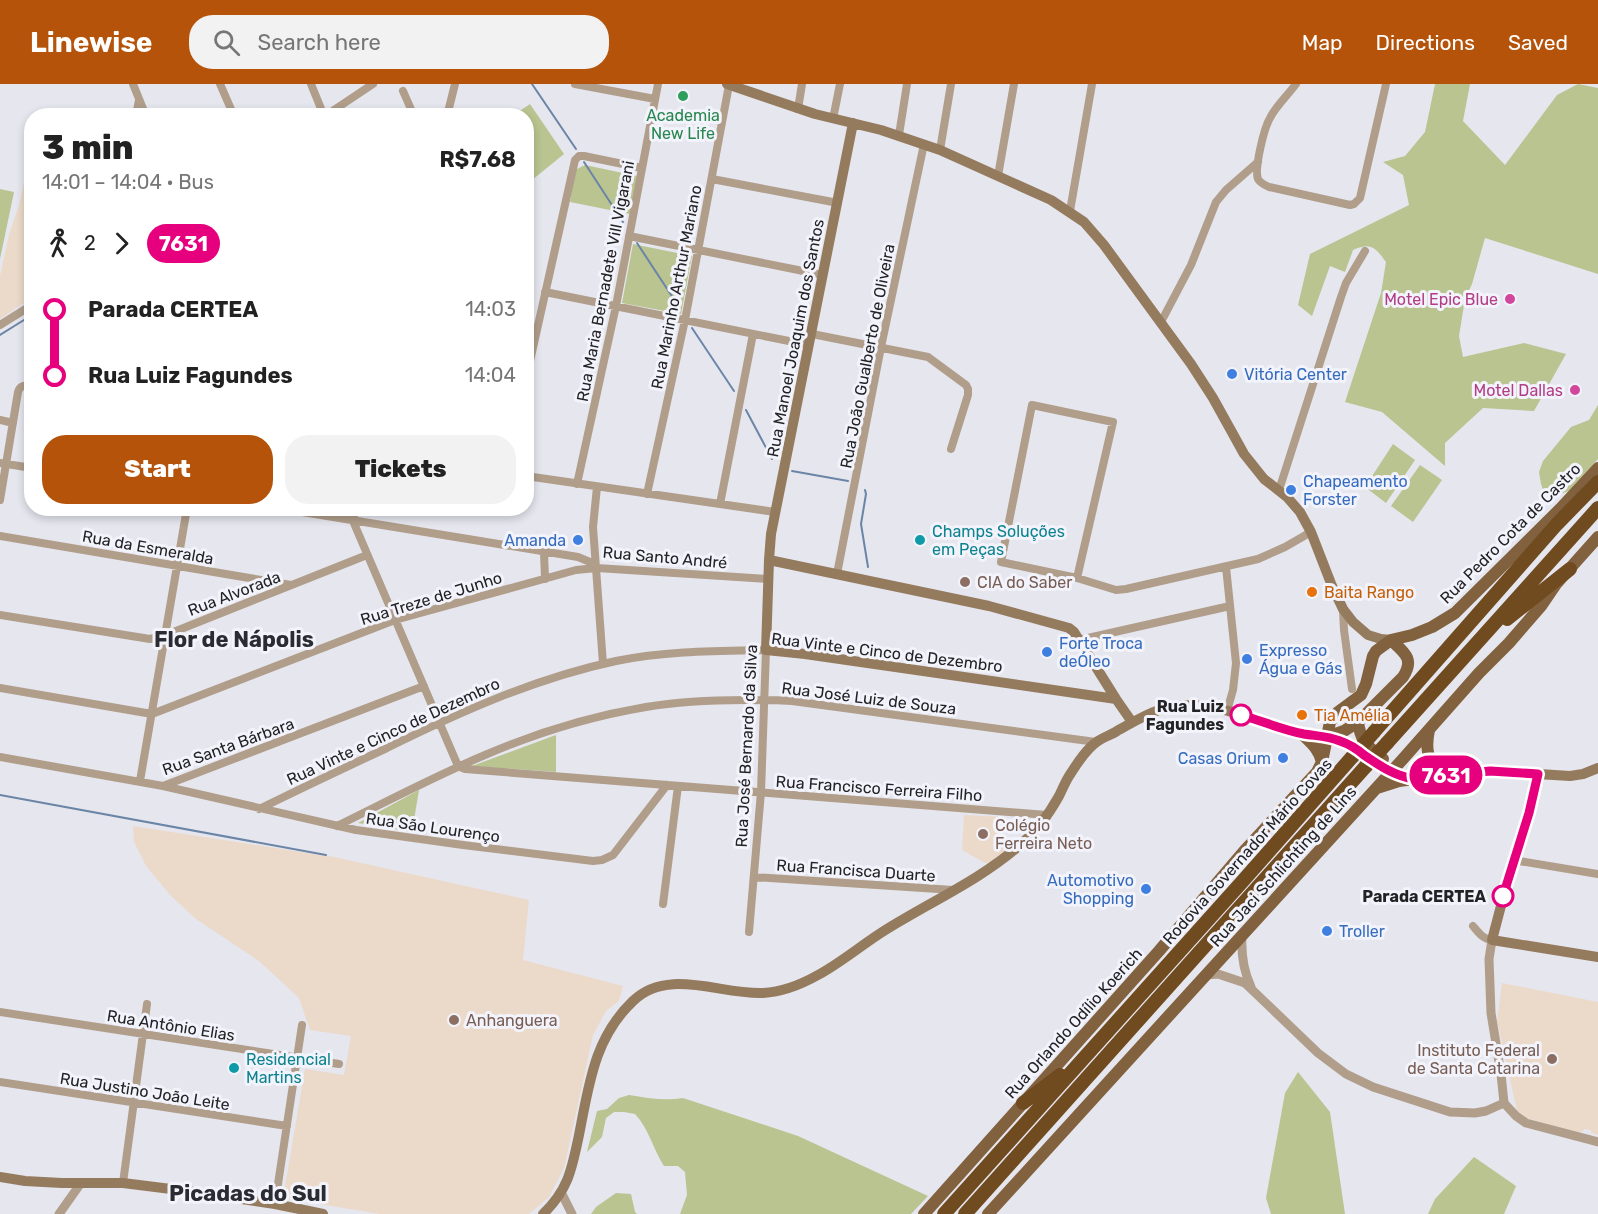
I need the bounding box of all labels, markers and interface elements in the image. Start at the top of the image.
search box [189,15,609,69]
text: Linewise [30,26,153,59]
icon: search [210,26,243,59]
text: Search here [258,29,381,56]
text: Map [1302,30,1343,55]
text: Directions [1376,30,1475,55]
text: Saved [1508,30,1568,55]
marker: Academia New Life [676,89,690,103]
place label: Academia New Life [646,106,720,143]
text: 3 min [42,128,134,167]
text: R$7.68 [439,146,516,173]
street label: Rua Maria Bernadete Vill Vigarani [573,159,638,403]
text: 14:01 – 14:04 · Bus [42,170,214,194]
street label: Rua Marinho Arthur Mariano [647,183,706,391]
street label: Rua Manoel Joaquim dos Santos [763,217,828,459]
icon: walk [42,227,75,260]
icon: forward [105,227,138,260]
text: 2 [84,231,96,255]
text: 7631 [159,231,208,256]
street label: Rua João Gualberto de Oliveira [836,242,899,470]
place label: Motel Epic Blue [1384,290,1498,309]
marker: Motel Epic Blue [1503,292,1517,306]
text: Parada CERTEA [88,296,258,323]
text: 14:03 [465,297,516,321]
text: Rua Luiz Fagundes [88,362,293,389]
text: 14:04 [465,363,516,387]
place label: Vitória Center [1244,365,1347,384]
marker: Vitória Center [1225,367,1239,381]
place label: Motel Dallas [1474,381,1563,400]
marker: Motel Dallas [1568,383,1582,397]
button: Start [42,435,273,504]
button: Tickets [285,435,516,504]
street label: Rua Pedro Cota de Castro [1436,459,1585,608]
place label: Chapeamento Forster [1303,472,1408,509]
marker: Chapeamento Forster [1284,483,1298,497]
place label: Champs Soluções em Peças [932,522,1065,559]
street label: Rua da Esmeralda [81,527,215,568]
place label: Amanda [504,531,566,550]
marker: Amanda [571,533,585,547]
marker: Champs Soluções em Peças [913,533,927,547]
street label: Rua Santo André [602,543,728,572]
street label: Rua Alvorada [185,567,283,620]
street label: Rua Treze de Junho [358,568,504,629]
place label: CIA do Saber [977,573,1072,592]
marker: CIA do Saber [958,575,972,589]
place label: Baita Rango [1324,583,1414,602]
marker: Baita Rango [1305,585,1319,599]
district label: Flor de Nápolis [154,626,314,653]
street label: Rua Vinte e Cinco de Dezembro [770,629,1004,676]
place label: Forte Troca deÓleo [1059,634,1143,671]
place label: Expresso Água e Gás [1259,641,1342,678]
street label: Rua José Bernardo da Silva [732,644,761,848]
marker: Forte Troca deÓleo [1040,645,1054,659]
marker: Expresso Água e Gás [1240,652,1254,666]
street label: Rua Vinte e Cinco de Dezembro [284,674,503,789]
street label: Rua José Luiz de Souza [781,678,957,719]
place label: Rua Luiz Fagundes [1146,697,1224,734]
marker: Rua Luiz Fagundes [1230,704,1252,726]
place label: Tia Amélia [1314,706,1390,725]
marker: Tia Amélia [1295,708,1309,722]
street label: Rua Santa Bárbara [160,714,297,779]
place label: Casas Orium [1178,749,1271,768]
marker: Casas Orium [1276,751,1290,765]
street label: Rodovia Governador Mário Covas [1159,755,1336,948]
line badge: 7631 [1404,756,1488,794]
text: 7631 [1421,763,1471,788]
street label: Rua Francisco Ferreira Filho [775,772,983,805]
street label: Rua Jaci Schlichting de Lins [1206,782,1361,951]
street label: Rua São Lourenço [365,809,501,846]
place label: Colégio Ferreira Neto [995,816,1092,853]
marker: Colégio Ferreira Neto [976,827,990,841]
street label: Rua Francisca Duarte [776,855,936,886]
place label: Automotivo Shopping [1047,871,1134,908]
marker: Automotivo Shopping [1139,882,1153,896]
marker: Parada CERTEA [1492,885,1514,907]
place label: Parada CERTEA [1362,887,1487,906]
place label: Troller [1339,922,1385,941]
marker: Troller [1320,924,1334,938]
street label: Rua Orlando Odílio Koerich [1001,944,1146,1102]
street label: Rua Antônio Elias [106,1006,236,1045]
place label: Anhanguera [466,1011,558,1030]
marker: Anhanguera [447,1013,461,1027]
place label: Instituto Federal de Santa Catarina [1407,1041,1540,1078]
place label: Residencial Martins [246,1050,331,1087]
marker: Instituto Federal de Santa Catarina [1545,1052,1559,1066]
marker: Residencial Martins [227,1061,241,1075]
street label: Rua Justino João Leite [59,1069,231,1114]
district label: Picadas do Sul [169,1180,327,1207]

